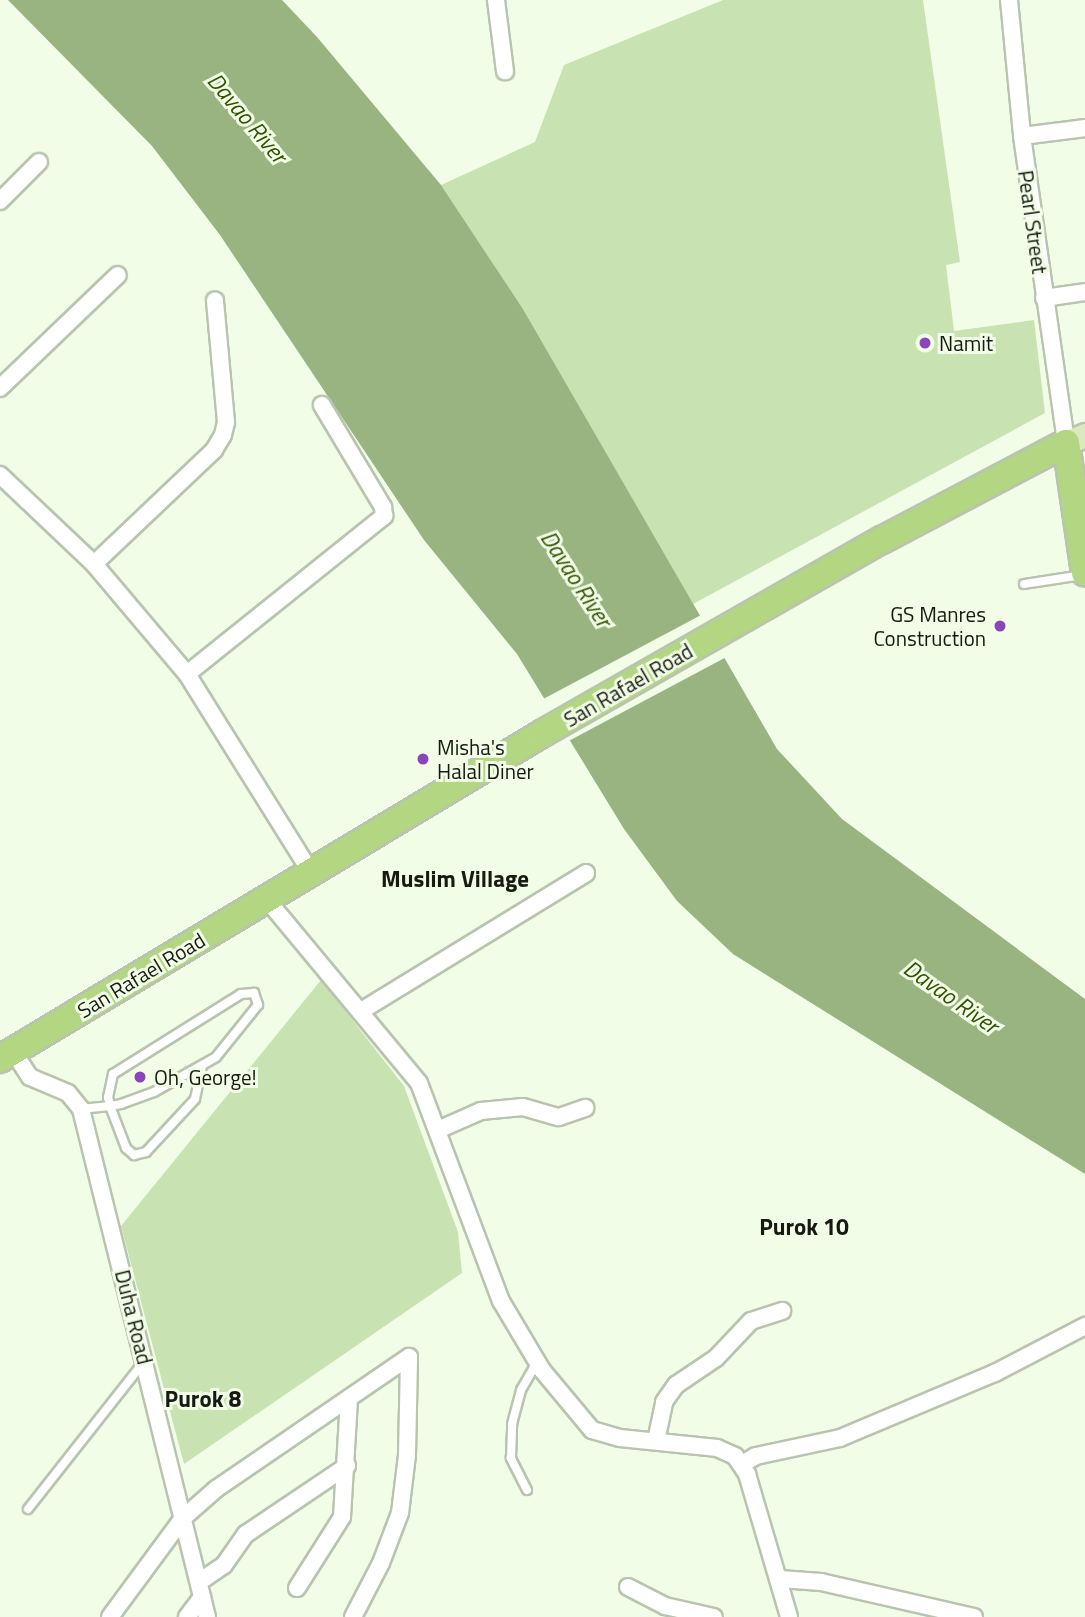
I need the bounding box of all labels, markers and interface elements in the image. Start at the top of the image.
water label: Davao River [201,67,293,169]
street label: Pearl Street [1013,169,1053,275]
place label: Namit [939,330,993,356]
marker: Namit [917,335,933,351]
water label: Davao River [535,526,617,632]
place label: GS Manres Construction [873,601,986,651]
marker: GS Manres Construction [992,618,1008,634]
street label: San Rafael Road [559,638,697,732]
place label: Misha's Halal Diner [437,734,534,784]
marker: Misha's Halal Diner [415,751,431,767]
district label: Muslim Village [381,865,529,893]
street label: San Rafael Road [73,927,209,1023]
water label: Davao River [898,954,1004,1040]
place label: Oh, George! [154,1064,257,1090]
marker: Oh, George! [132,1069,148,1085]
district label: Purok 10 [759,1213,849,1241]
street label: Duha Road [110,1267,158,1367]
district label: Purok 8 [165,1385,241,1413]

